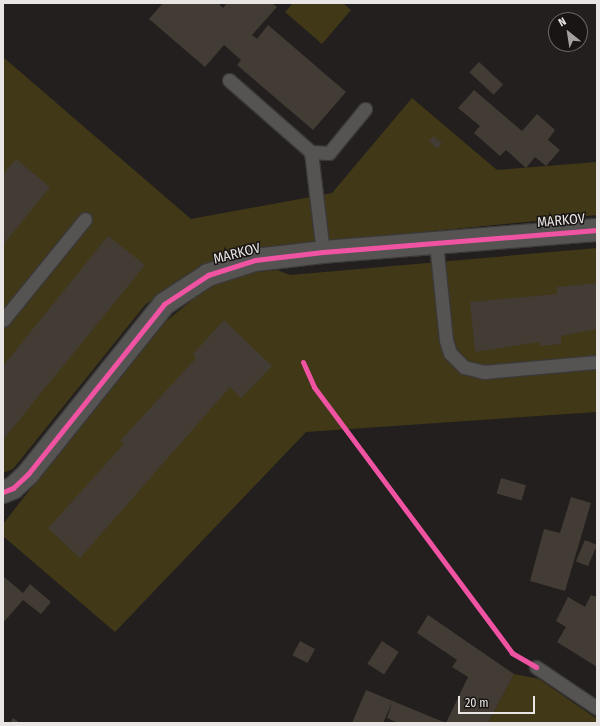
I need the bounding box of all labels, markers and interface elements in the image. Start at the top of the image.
north arrow [548,12,588,52]
text: N [556,15,568,29]
street label: MARKOV [536,211,586,231]
street label: MARKOV [212,240,262,268]
scale bar [460,688,537,714]
text: 20 m [465,696,489,710]

